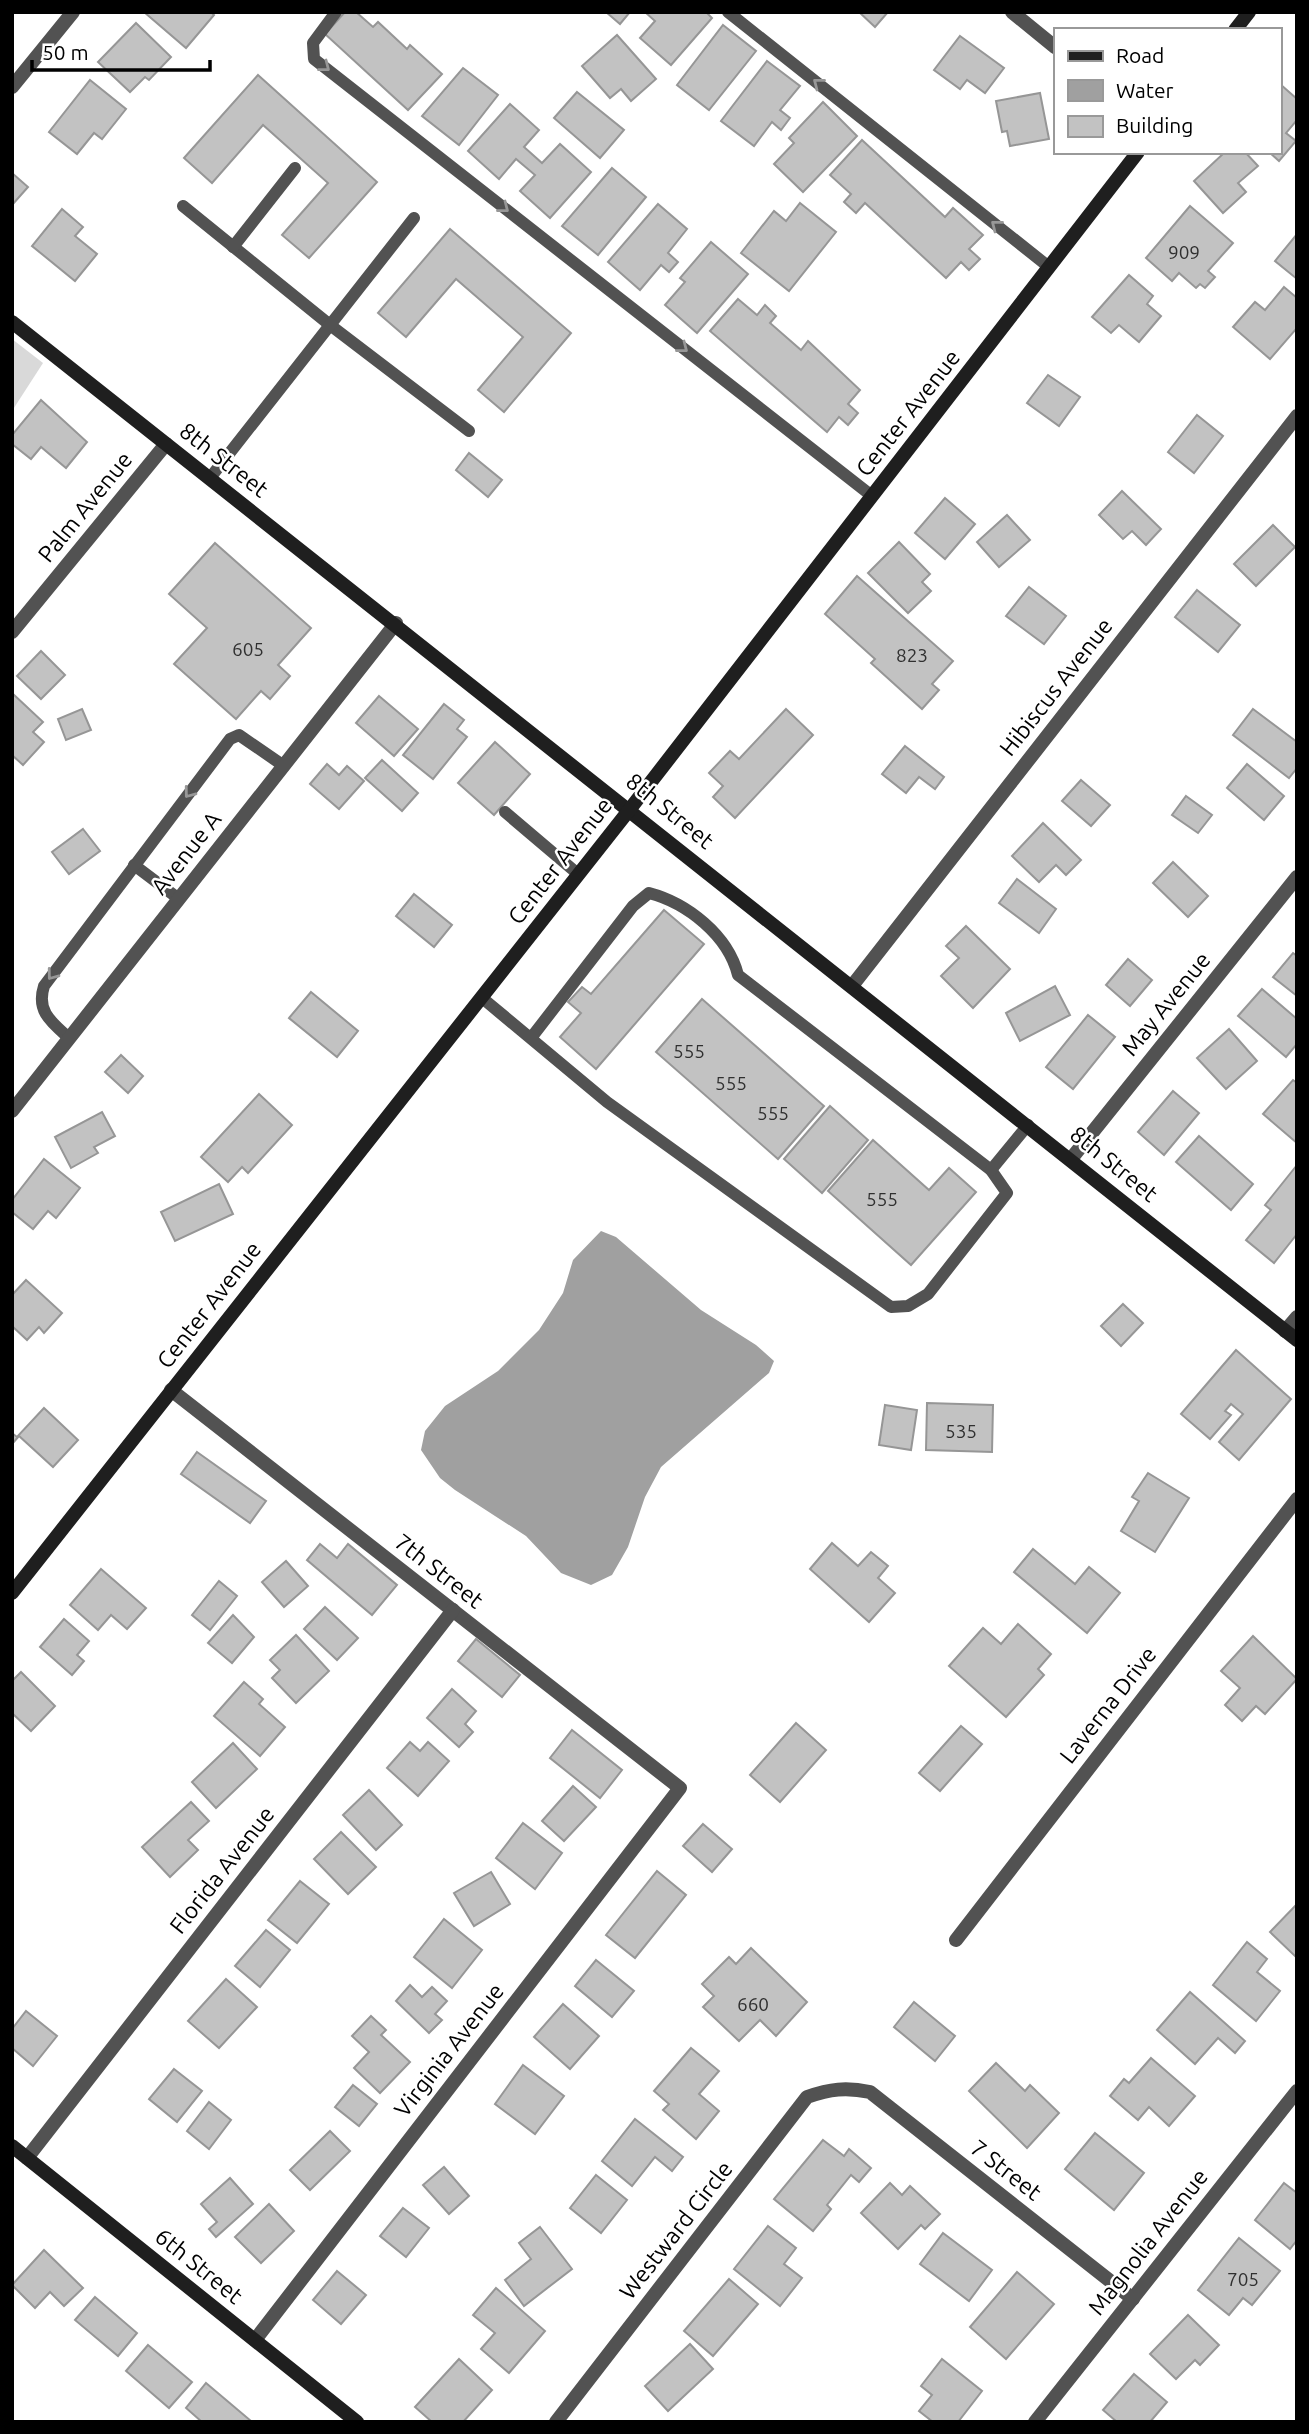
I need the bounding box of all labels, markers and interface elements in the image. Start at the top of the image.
scale bar [32,28,210,72]
legend [1054,28,1281,154]
text: 50 m [42,40,89,64]
text: Road [1116,43,1164,67]
one-way arrow [318,59,330,72]
text: Water [1116,78,1174,102]
one-way arrow [813,79,825,92]
text: Building [1116,113,1193,137]
one-way arrow [497,199,509,212]
one-way arrow [991,220,1004,233]
house number: 909 [1168,241,1200,263]
one-way arrow [675,340,688,352]
street label: Center Avenue [851,345,965,481]
street label: 8th Street [175,418,273,502]
street label: Palm Avenue [33,447,136,567]
street label: Hibiscus Avenue [994,613,1117,760]
house number: 605 [232,638,264,660]
house number: 823 [896,644,928,666]
street label: 8th Street [622,768,719,853]
one-way arrow [184,785,197,798]
street label: Center Avenue [503,793,617,929]
street label: Avenue A [146,806,226,899]
street label: May Avenue [1116,947,1215,1060]
one-way arrow [48,967,60,980]
house number: 555 [673,1040,705,1062]
house number: 555 [715,1072,747,1094]
house number: 555 [757,1102,789,1124]
street label: 8th Street [1066,1121,1163,1206]
house number: 555 [866,1188,898,1210]
street label: Center Avenue [152,1237,266,1373]
house number: 535 [945,1420,977,1442]
street label: 7th Street [390,1529,488,1613]
street label: Laverna Drive [1054,1642,1161,1768]
street label: Florida Avenue [164,1801,279,1938]
street label: Virginia Avenue [389,1978,508,2121]
house number: 660 [737,1993,769,2015]
street label: 7 Street [966,2134,1046,2205]
street label: Westward Circle [614,2156,737,2303]
street label: Magnolia Avenue [1083,2164,1212,2319]
street label: 6th Street [151,2223,248,2308]
house number: 705 [1227,2268,1259,2290]

